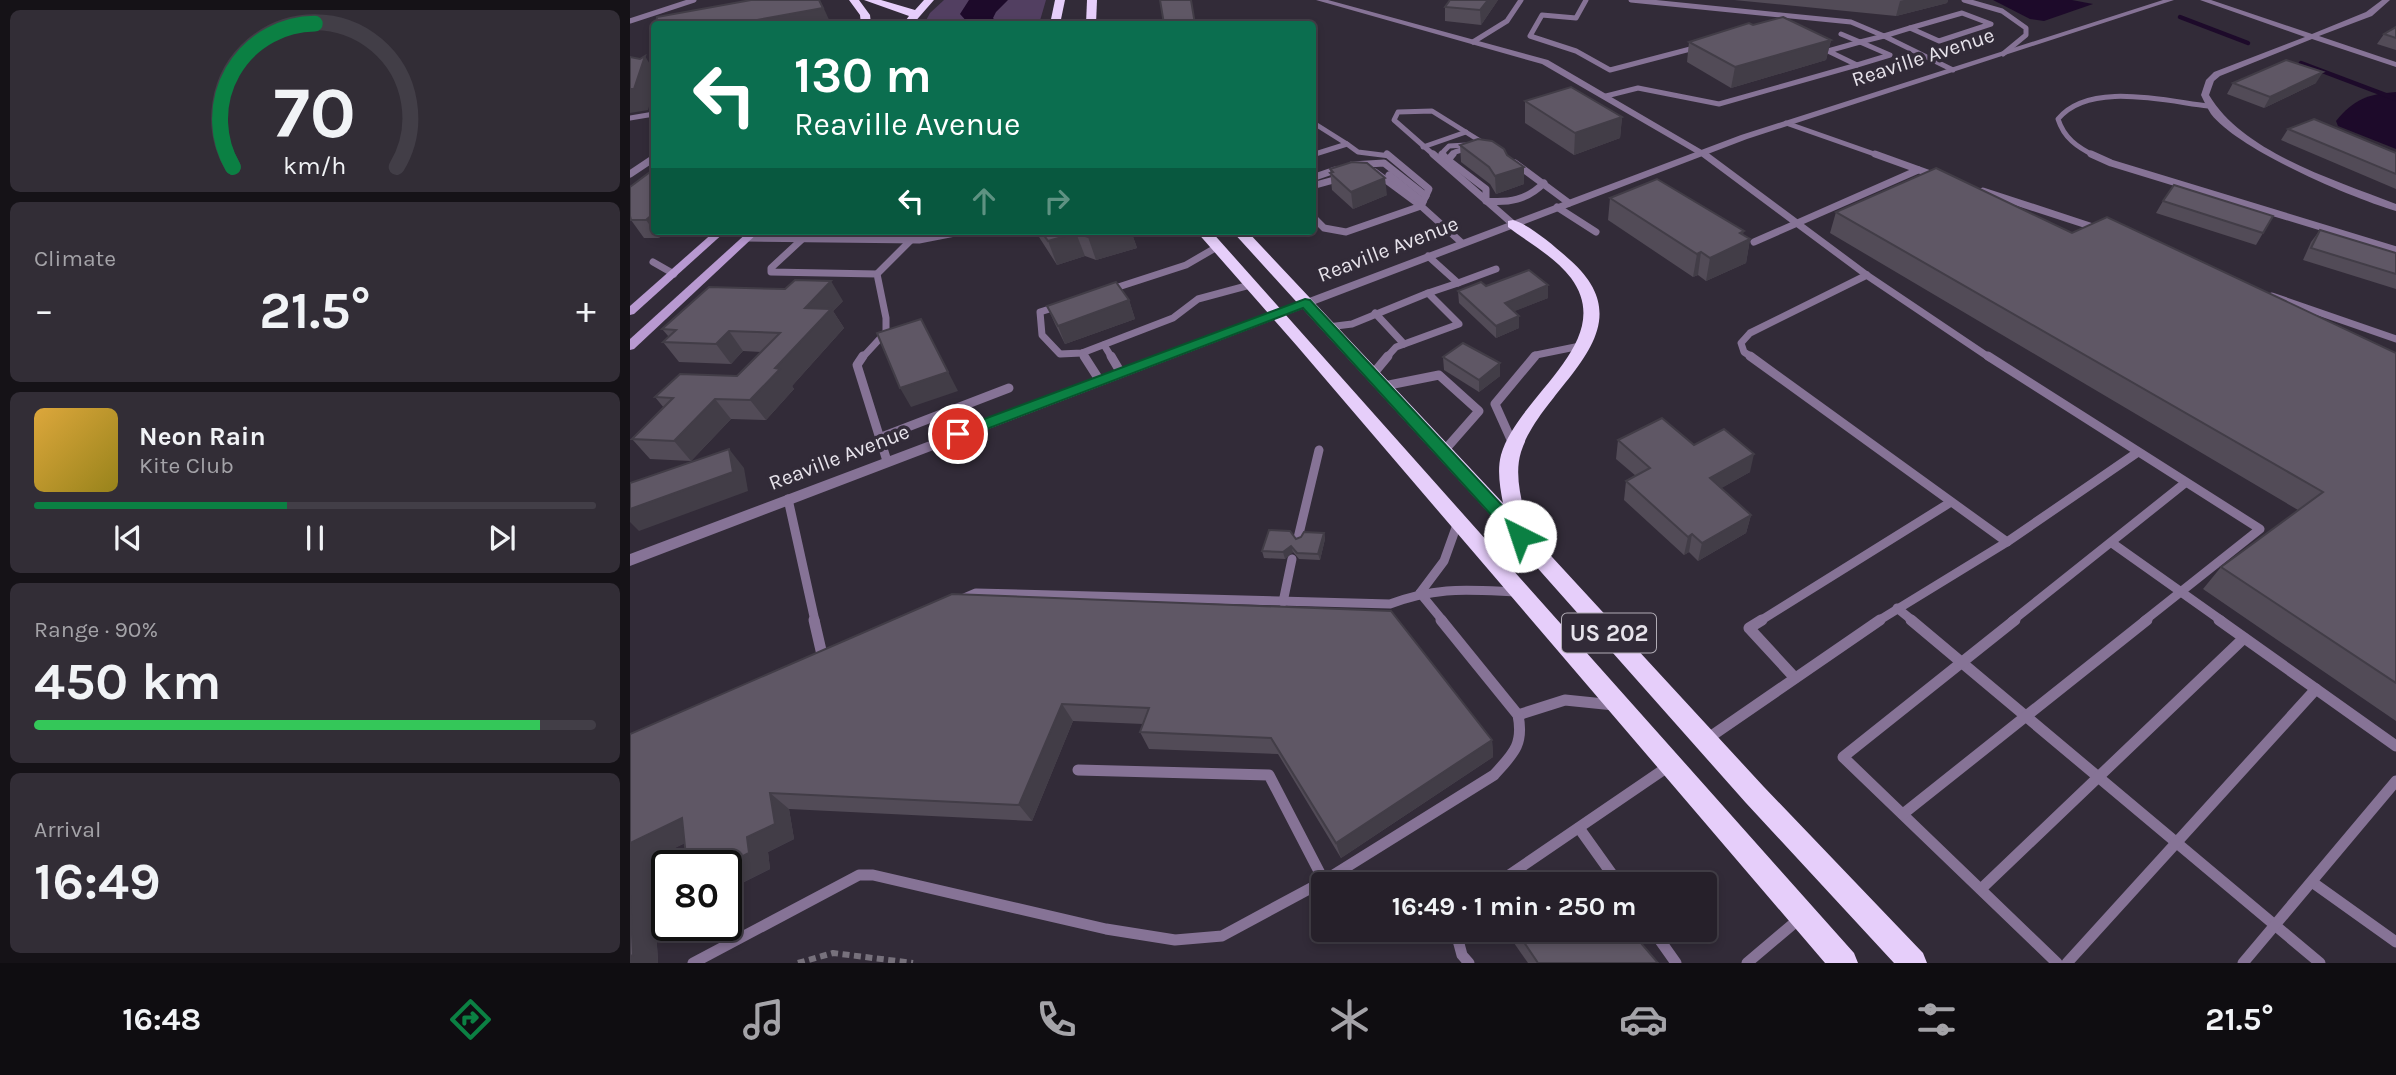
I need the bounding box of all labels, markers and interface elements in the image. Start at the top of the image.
street label: Reaville Avenue [1849,23,1997,91]
text: 130 m [794,47,932,104]
icon: left [679,49,770,140]
text: 70 [274,70,356,155]
text: Reaville Avenue [794,106,1021,143]
text: km/h [283,151,347,180]
icon: left [892,182,930,220]
icon: ahead [965,182,1003,220]
icon: right [1038,182,1076,220]
street label: Reaville Avenue [1314,211,1462,287]
text: Climate [34,245,116,272]
text: 21.5° [259,280,371,341]
text: − [34,288,54,333]
text: + [576,288,596,333]
pin [928,404,988,464]
icon: arrive [939,415,977,453]
street label: Reaville Avenue [765,419,913,495]
text: Neon Rain [139,421,266,452]
text: Kite Club [139,452,234,479]
position arrow [1483,499,1557,573]
icon: previous [109,519,147,557]
icon: pause [296,519,334,557]
icon: next [483,519,521,557]
road number: US 202 [1562,614,1656,652]
text: Range · 90% [34,616,158,643]
text: 450 km [34,651,221,712]
text: Arrival [34,816,101,843]
speed limit sign: 80 [651,850,742,941]
text: 16:49 [34,851,161,912]
text: 16:49 · 1 min · 250 m [1392,891,1636,922]
icon: directions [446,995,495,1044]
icon: music [739,995,788,1044]
icon: phone [1032,995,1081,1044]
icon: climate [1325,995,1374,1044]
icon: car [1619,995,1668,1044]
icon: filters [1912,995,1961,1044]
text: 16:48 [122,1001,201,1038]
text: 21.5° [2205,1001,2274,1038]

